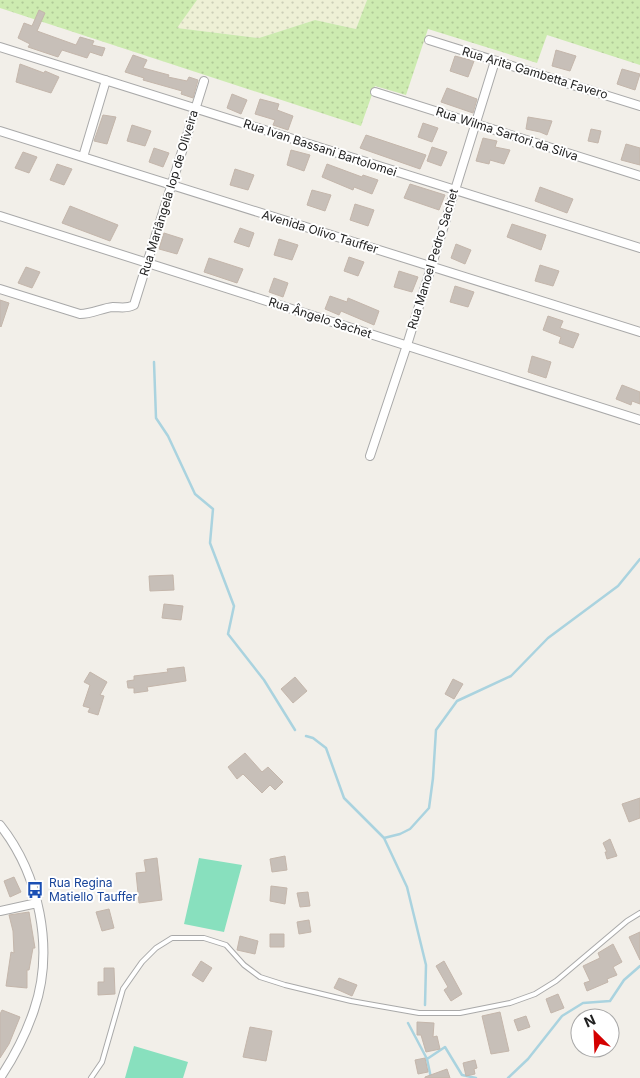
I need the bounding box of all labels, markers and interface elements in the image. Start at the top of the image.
street label: Rua Arita Gambetta Favero [460,43,610,102]
street label: Rua Wilma Sartori da Silva [434,103,580,164]
street label: Rua Mariângela Iop de Oliveira [136,108,201,278]
street label: Rua Ivan Bassani Bartolomei [242,116,399,179]
street label: Rua Manoel Pedro Sachet [404,187,461,331]
street label: Avenida Olivo Tauffer [260,207,381,256]
street label: Rua Ângelo Sachet [267,294,374,341]
place label: Rua Regina Matiello Tauffer [49,875,138,904]
bus stop icon: Rua Regina Matiello Tauffer [25,880,45,900]
north arrow [570,1008,620,1058]
text: N [581,1011,598,1031]

